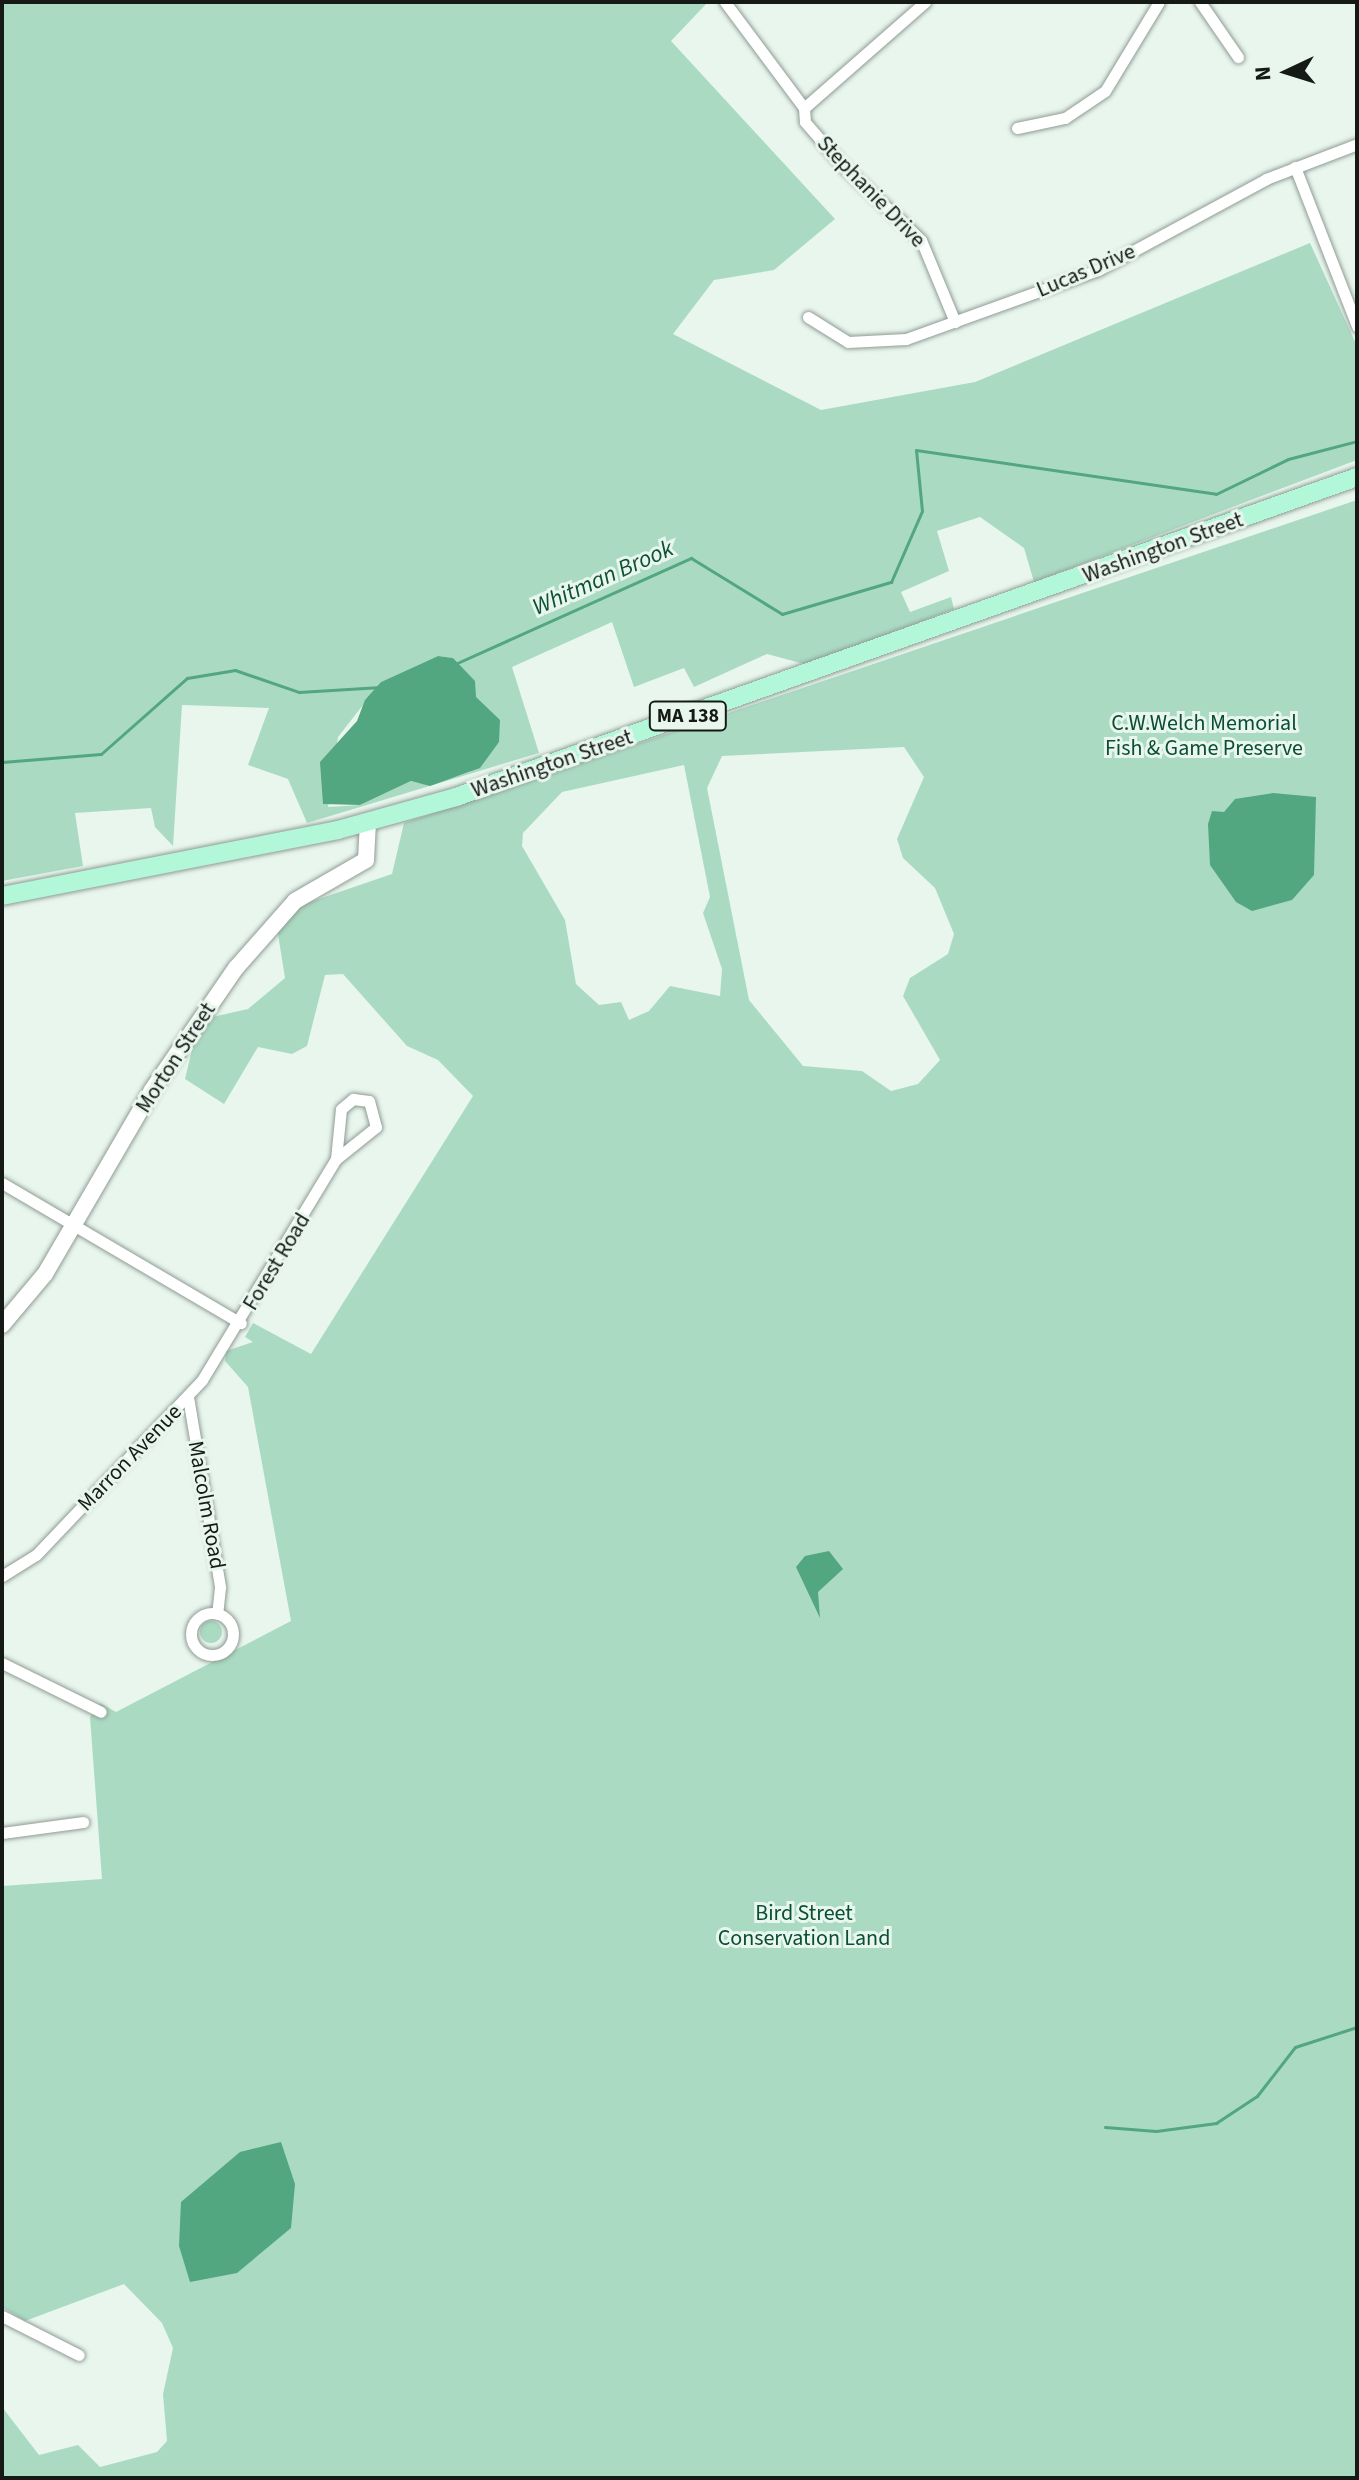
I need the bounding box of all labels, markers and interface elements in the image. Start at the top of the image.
north arrow [1247,32,1327,112]
text: N [1247,65,1280,82]
street label: Stephanie Drive [811,131,931,253]
street label: Lucas Drive [1033,238,1139,304]
street label: Washington Street [1079,507,1247,589]
water label: Whitman Brook [528,534,678,622]
road number: MA 138 [648,700,728,732]
park label: C.W.Welch Memorial Fish & Game Preserve [1105,710,1303,762]
street label: Washington Street [468,724,636,804]
street label: Morton Street [131,998,221,1118]
street label: Forest Road [238,1209,316,1315]
street label: Marron Avenue [72,1399,188,1517]
street label: Malcolm Road [182,1439,230,1571]
park label: Bird Street Conservation Land [718,1900,890,1952]

